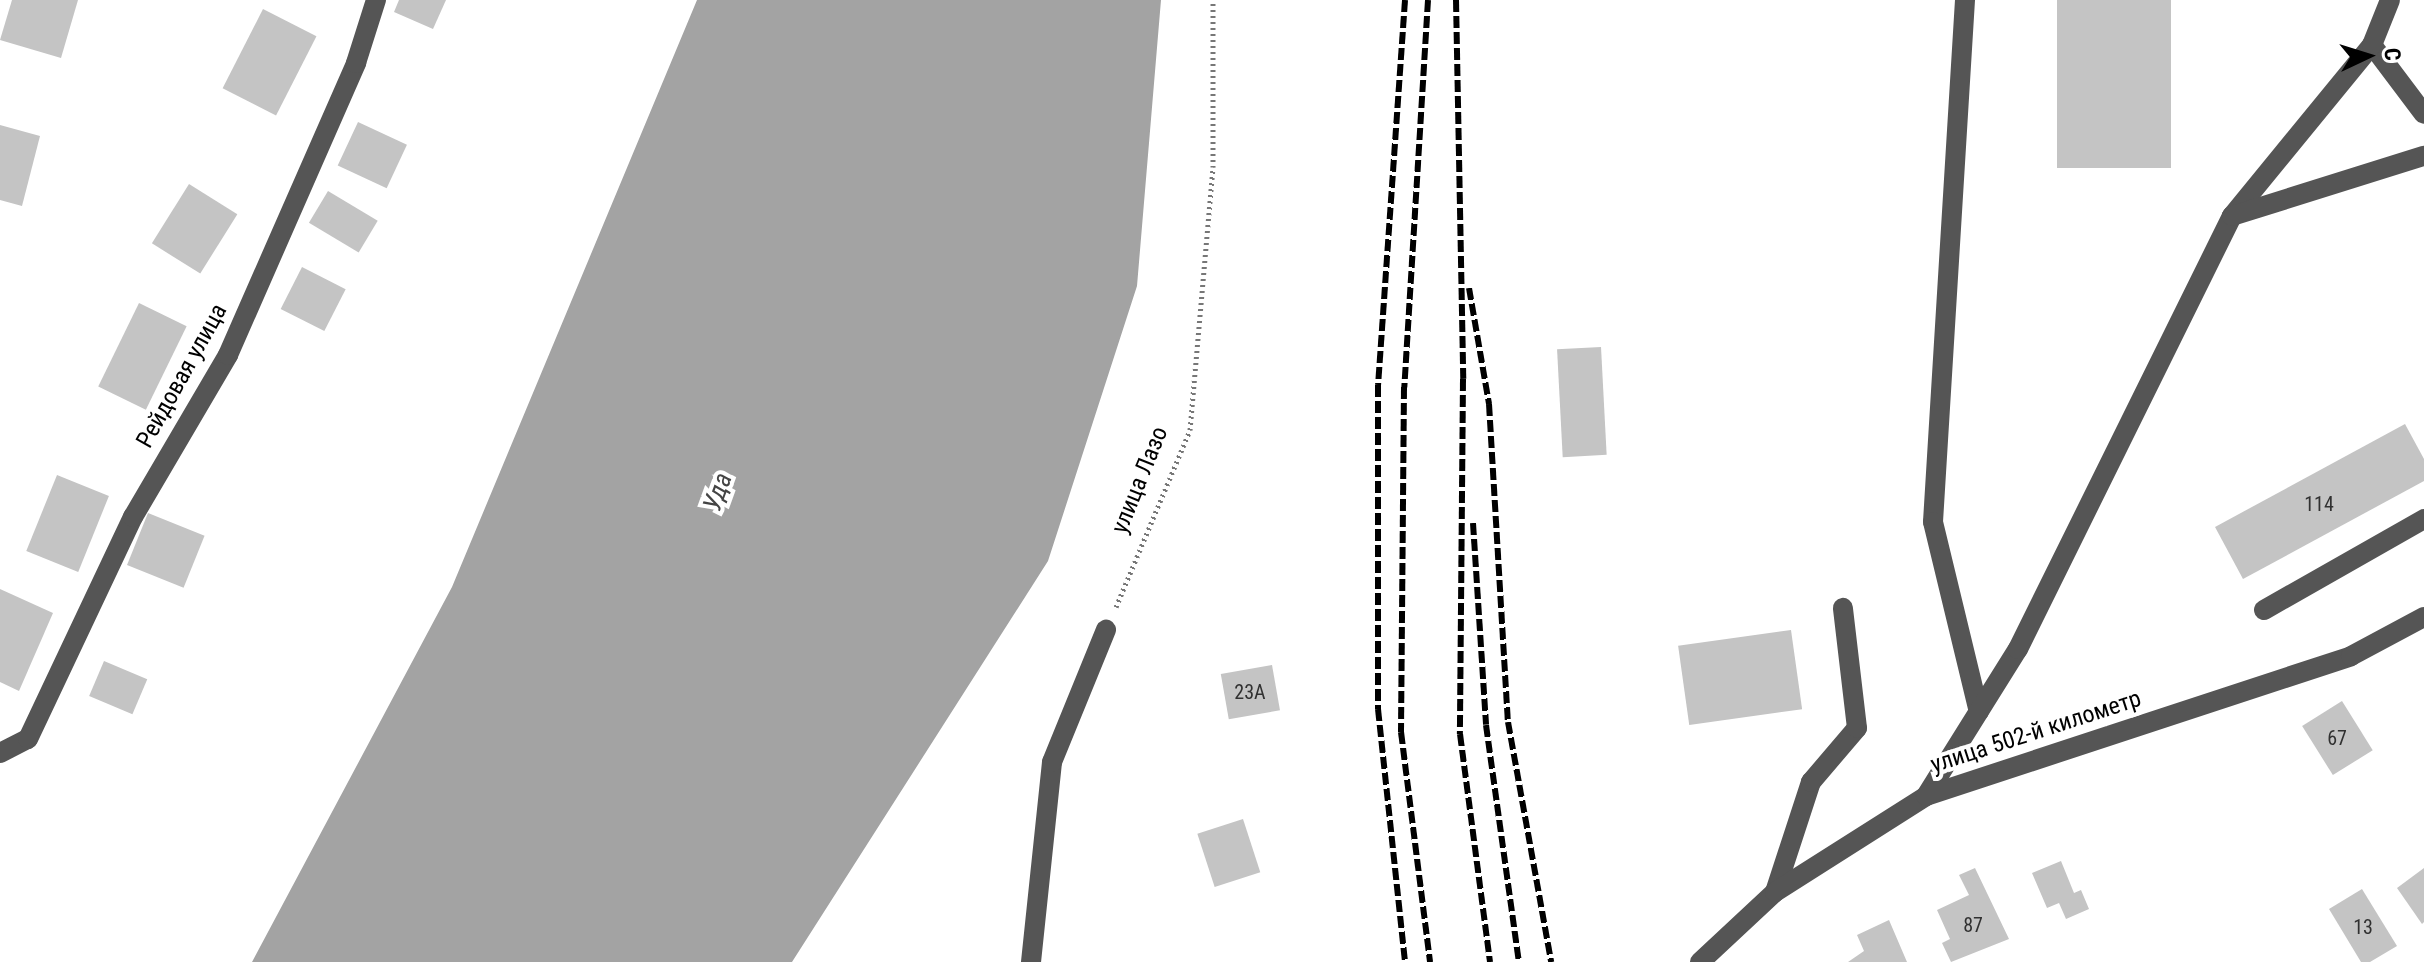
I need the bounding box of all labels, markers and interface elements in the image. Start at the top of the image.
north arrow [2328,16,2408,96]
text: С [2380,47,2405,61]
street label: Рейдовая улица [131,299,233,453]
street label: улица Лазо [1106,422,1174,538]
water label: Уда [697,469,739,515]
house number: 114 [2304,492,2334,516]
house number: 23А [1234,680,1266,704]
street label: улица 502-й километр [1927,684,2145,780]
house number: 67 [2327,726,2347,750]
house number: 87 [1963,913,1983,937]
house number: 13 [2353,915,2373,939]

